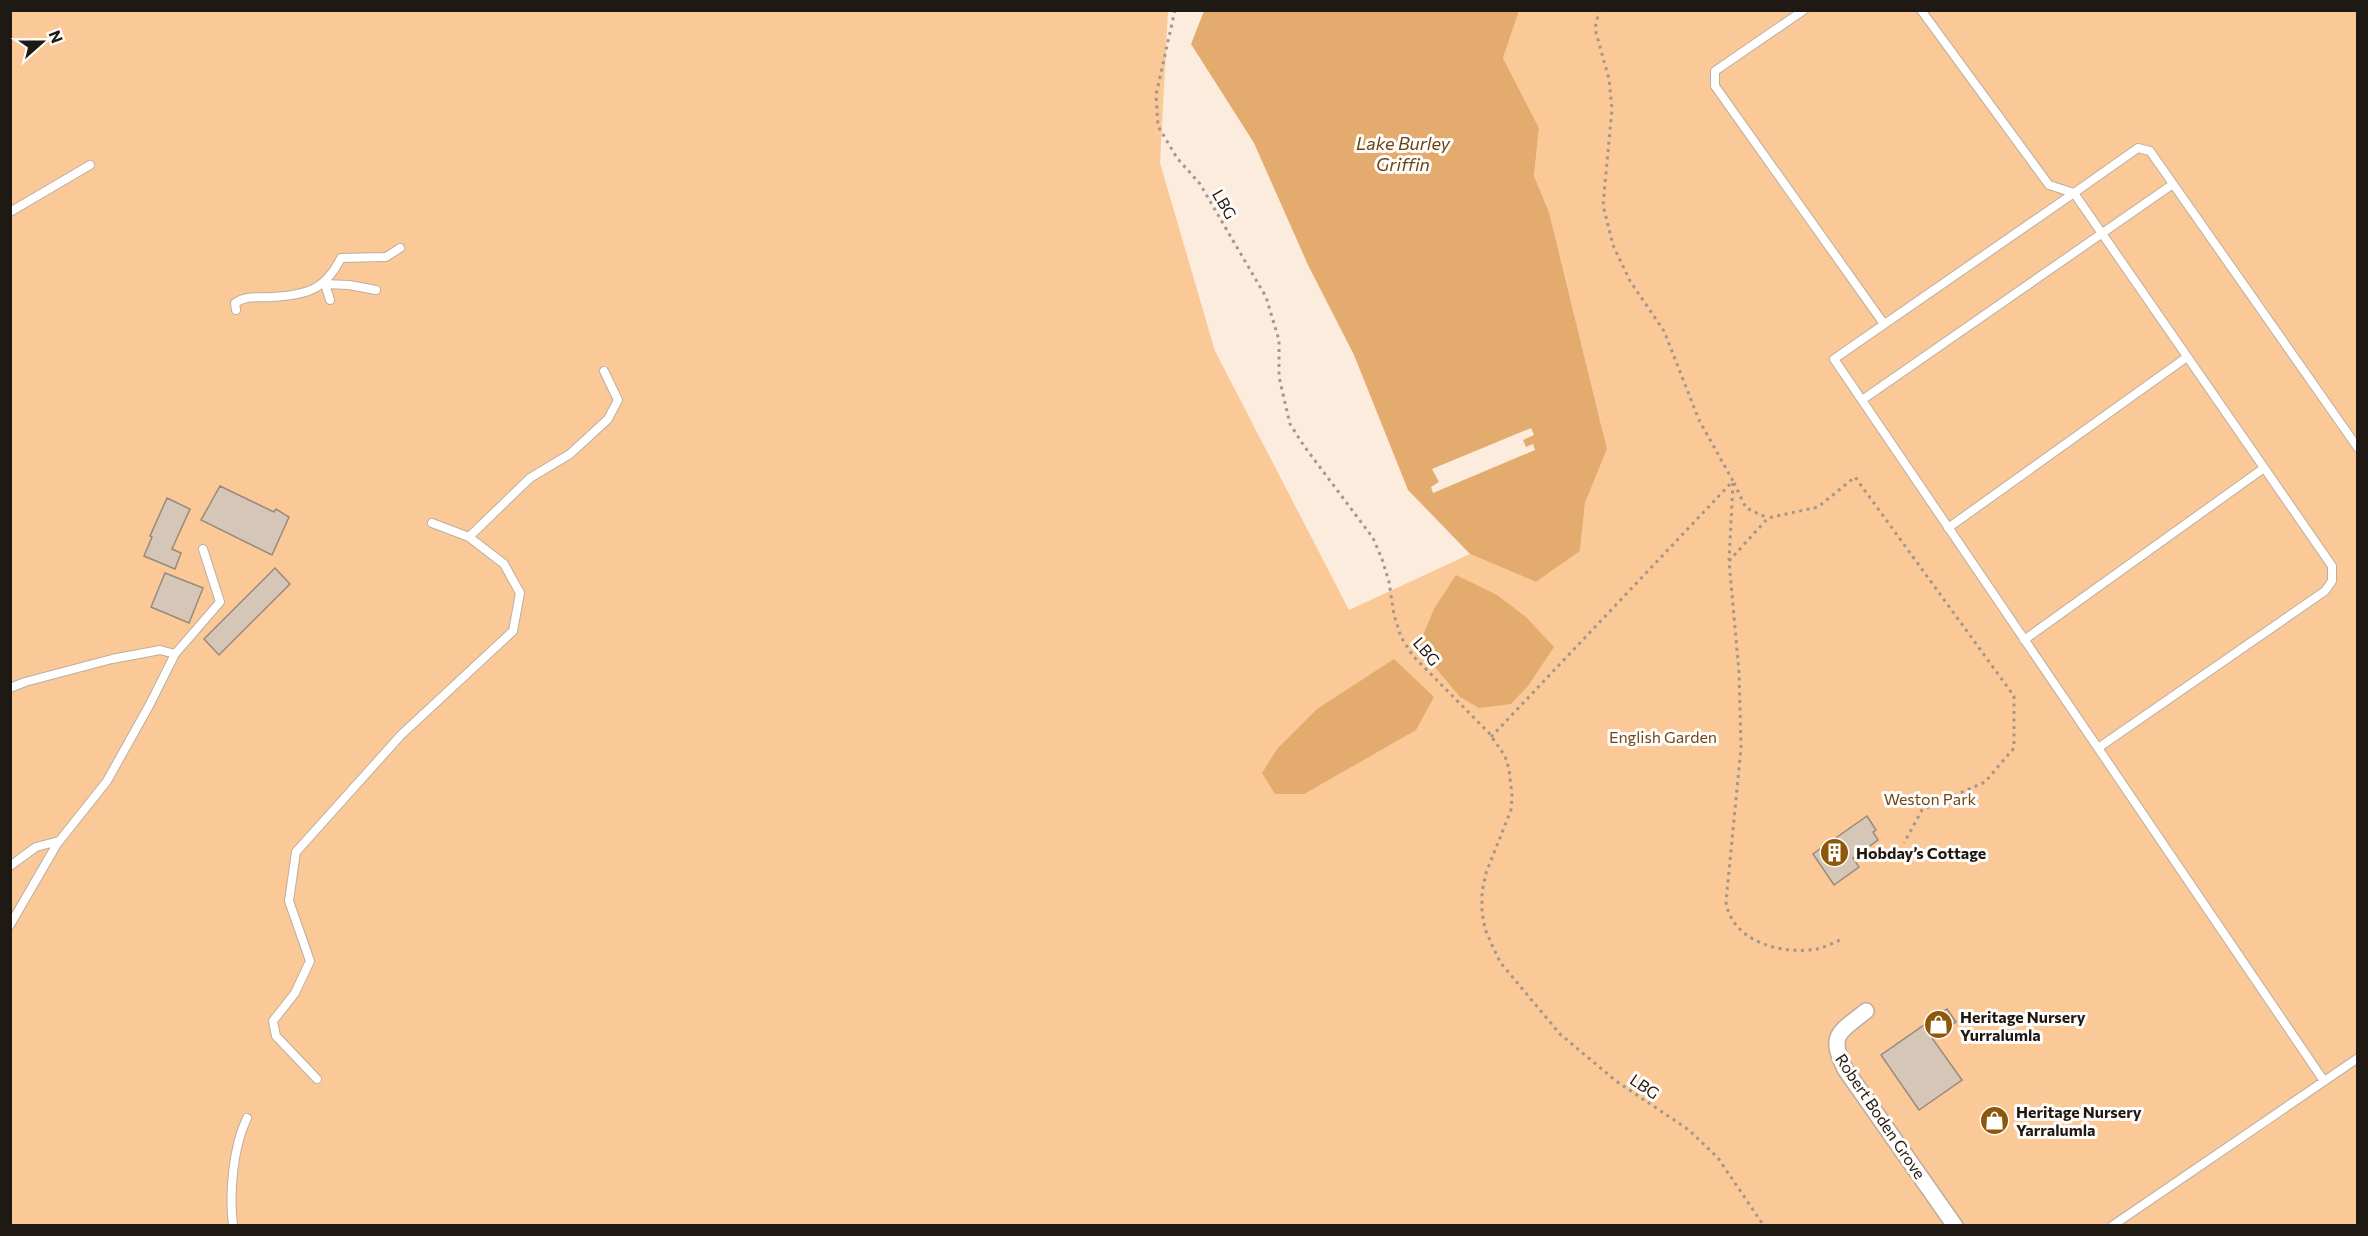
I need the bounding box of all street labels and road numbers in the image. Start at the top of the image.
street label: LBG [1209,186,1241,222]
street label: LBG [1410,633,1444,669]
street label: Robert Boden Grove [1832,1050,1930,1182]
street label: LBG [1627,1069,1663,1103]

